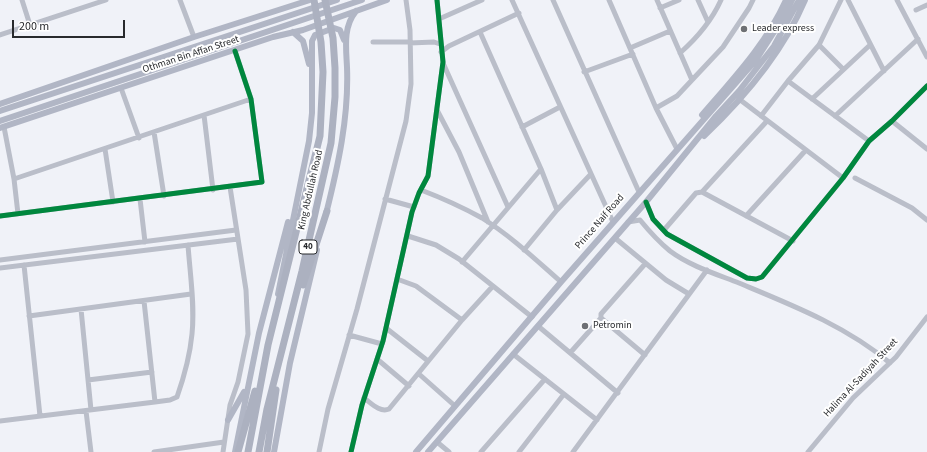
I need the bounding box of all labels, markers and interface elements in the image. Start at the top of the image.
scale bar [14,12,127,38]
text: 200 m [19,18,49,35]
place label: Leader express [752,23,814,35]
marker: Leader express [739,24,749,34]
street label: Othman Bin Affan Street [141,34,241,76]
street label: King Abdullah Road [296,149,326,231]
street label: Prince Naif Road [573,192,627,252]
road number: 40 [299,240,317,254]
place label: Petromin [593,320,632,332]
marker: Petromin [580,321,590,331]
street label: Halima Al-Sadiyah Street [821,336,901,420]

